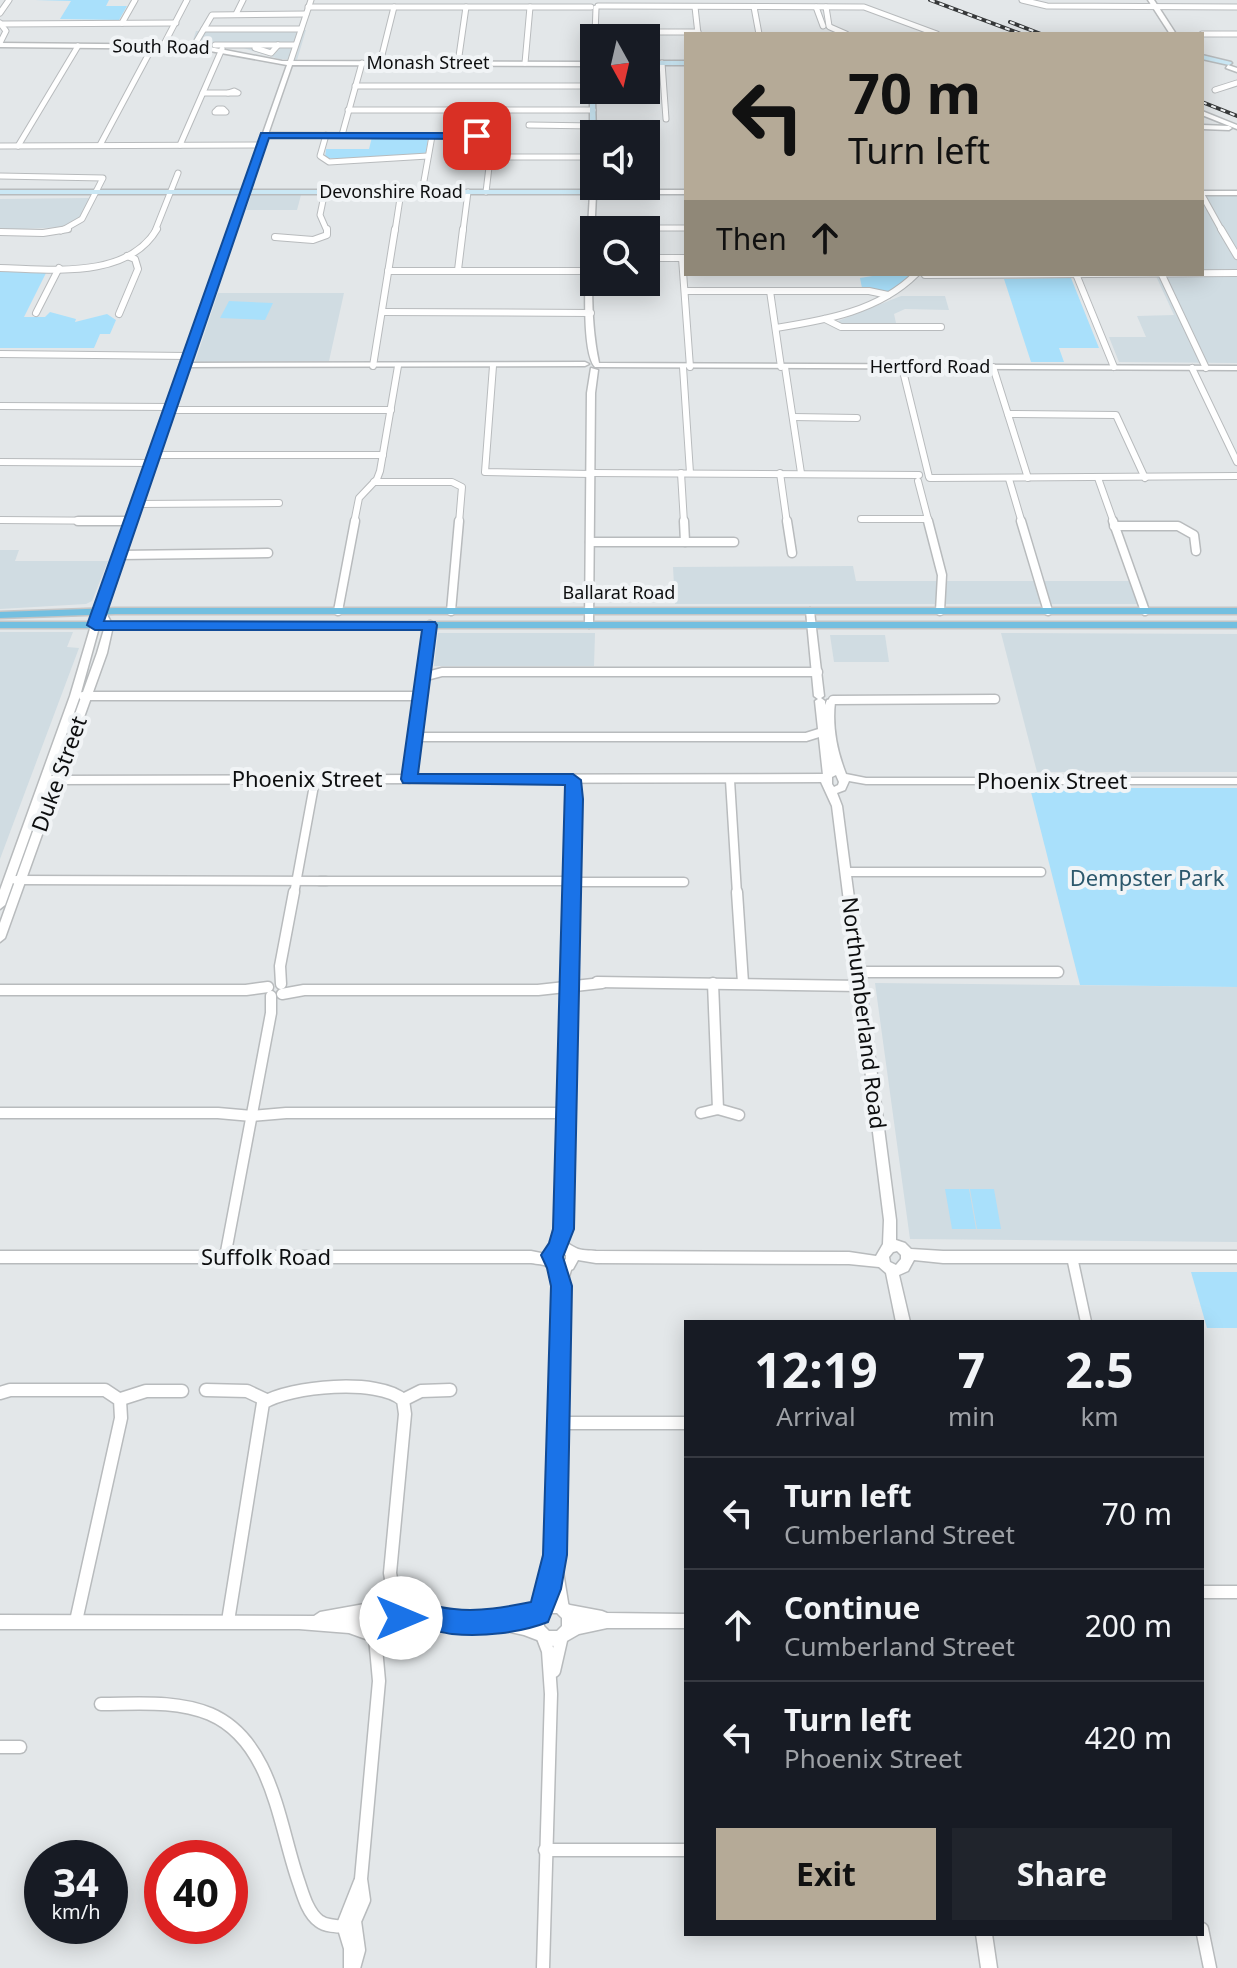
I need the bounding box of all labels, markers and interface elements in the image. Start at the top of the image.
north arrow [580,24,660,104]
map controls [580,24,660,296]
street label: South Road [112,33,210,59]
street label: Monash Street [366,50,490,74]
text: 70 m [848,54,981,130]
icon: left [716,64,820,168]
pin [443,102,511,170]
icon: arrive [455,114,499,158]
button: sound [580,120,660,200]
text: Turn left [848,126,990,175]
street label: Devonshire Road [319,179,463,203]
button: search [580,216,660,296]
icon: ahead [803,216,847,260]
text: Then [716,218,787,259]
street label: Hertford Road [870,354,990,378]
street label: Ballarat Road [563,580,675,604]
street label: Duke Street [23,712,93,836]
street label: Phoenix Street [232,763,382,793]
street label: Phoenix Street [977,765,1127,795]
park label: Dempster Park [1070,862,1225,892]
street label: Northumberland Road [836,895,894,1131]
street label: Suffolk Road [201,1241,331,1271]
text: 12:19 [754,1337,878,1402]
text: 7 [958,1337,985,1402]
text: 2.5 [1065,1337,1134,1402]
text: Arrival [776,1398,856,1434]
text: min [948,1398,995,1434]
text: km [1080,1398,1119,1434]
text: Turn left [784,1475,912,1516]
icon: left [716,1491,760,1535]
text: 70 m [1102,1493,1172,1534]
text: Cumberland Street [784,1516,1015,1552]
position arrow [359,1576,443,1660]
text: Continue [784,1587,920,1628]
icon: ahead [716,1603,760,1647]
text: 200 m [1085,1605,1172,1646]
text: Cumberland Street [784,1628,1015,1664]
text: Turn left [784,1699,912,1740]
icon: left [716,1715,760,1759]
text: 420 m [1085,1717,1172,1758]
text: Phoenix Street [784,1740,962,1776]
button: Exit [716,1828,936,1920]
button: Share [952,1828,1172,1920]
speed limit sign: 40 [144,1840,248,1944]
text: 34 [53,1854,99,1909]
text: km/h [51,1898,101,1925]

